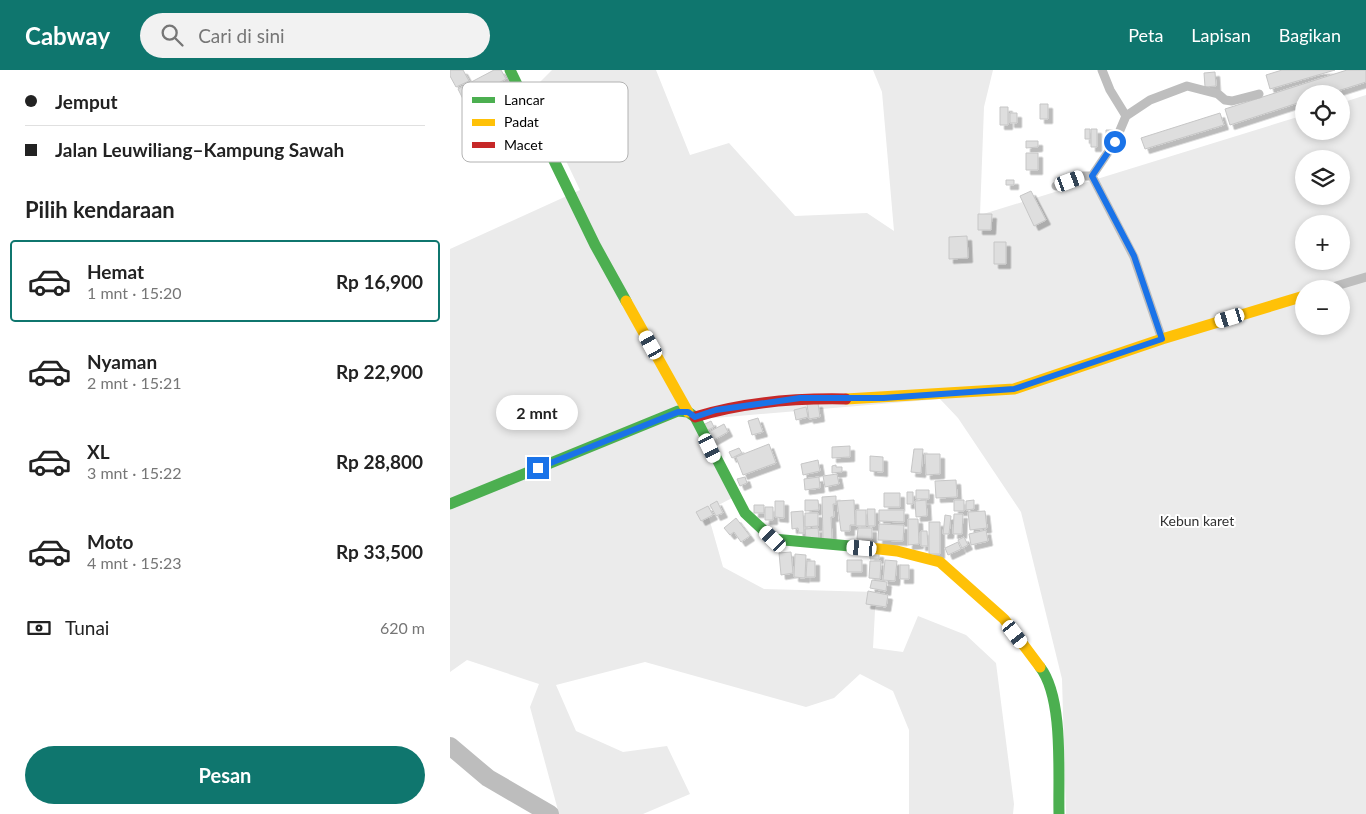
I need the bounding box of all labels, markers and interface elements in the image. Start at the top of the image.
search box [140,13,490,58]
text: Cabway [25,21,110,50]
icon: search [158,21,186,49]
text: Cari di sini [198,24,285,47]
text: Peta [1128,24,1163,46]
text: Lapisan [1191,24,1251,46]
text: Bagikan [1279,24,1341,46]
legend [462,82,628,162]
map controls [1295,85,1350,335]
button: locate [1295,85,1350,140]
text: Jemput [55,90,117,113]
text: Lancar [504,91,545,108]
text: Padat [504,113,539,130]
route start [1104,131,1126,153]
text: Macet [504,136,543,153]
text: Jalan Leuwiliang–Kampung Sawah [55,138,344,161]
button: layers [1295,150,1350,205]
car [1053,169,1086,193]
text: Pilih kendaraan [25,196,175,223]
button: + [1295,215,1350,270]
icon: car [27,259,72,304]
text: Hemat [87,260,144,283]
text: Rp 16,900 [336,270,423,293]
button: − [1295,280,1350,335]
text: 1 mnt · 15:20 [87,283,182,302]
car [1213,306,1246,330]
car [637,328,664,362]
icon: car [27,349,72,394]
text: Nyaman [87,350,157,373]
text: Rp 22,900 [336,360,423,383]
text: 2 mnt · 15:21 [87,373,182,392]
callout: 2 mnt [497,396,579,430]
text: 2 mnt [516,403,558,422]
car [696,431,723,465]
icon: car [27,439,72,484]
text: XL [87,440,110,463]
text: Rp 28,800 [336,450,423,473]
route end [527,457,549,479]
text: 3 mnt · 15:22 [87,463,182,482]
park label: Kebun karet [1160,512,1234,529]
car [757,523,789,555]
icon: car [27,529,72,574]
text: Moto [87,530,133,553]
car [846,539,877,557]
text: Rp 33,500 [336,540,423,563]
text: 4 mnt · 15:23 [87,553,182,572]
icon: cash [25,614,53,642]
text: Tunai [65,616,109,639]
text: 620 m [380,618,425,637]
car [999,618,1030,650]
button: Pesan [25,746,425,804]

